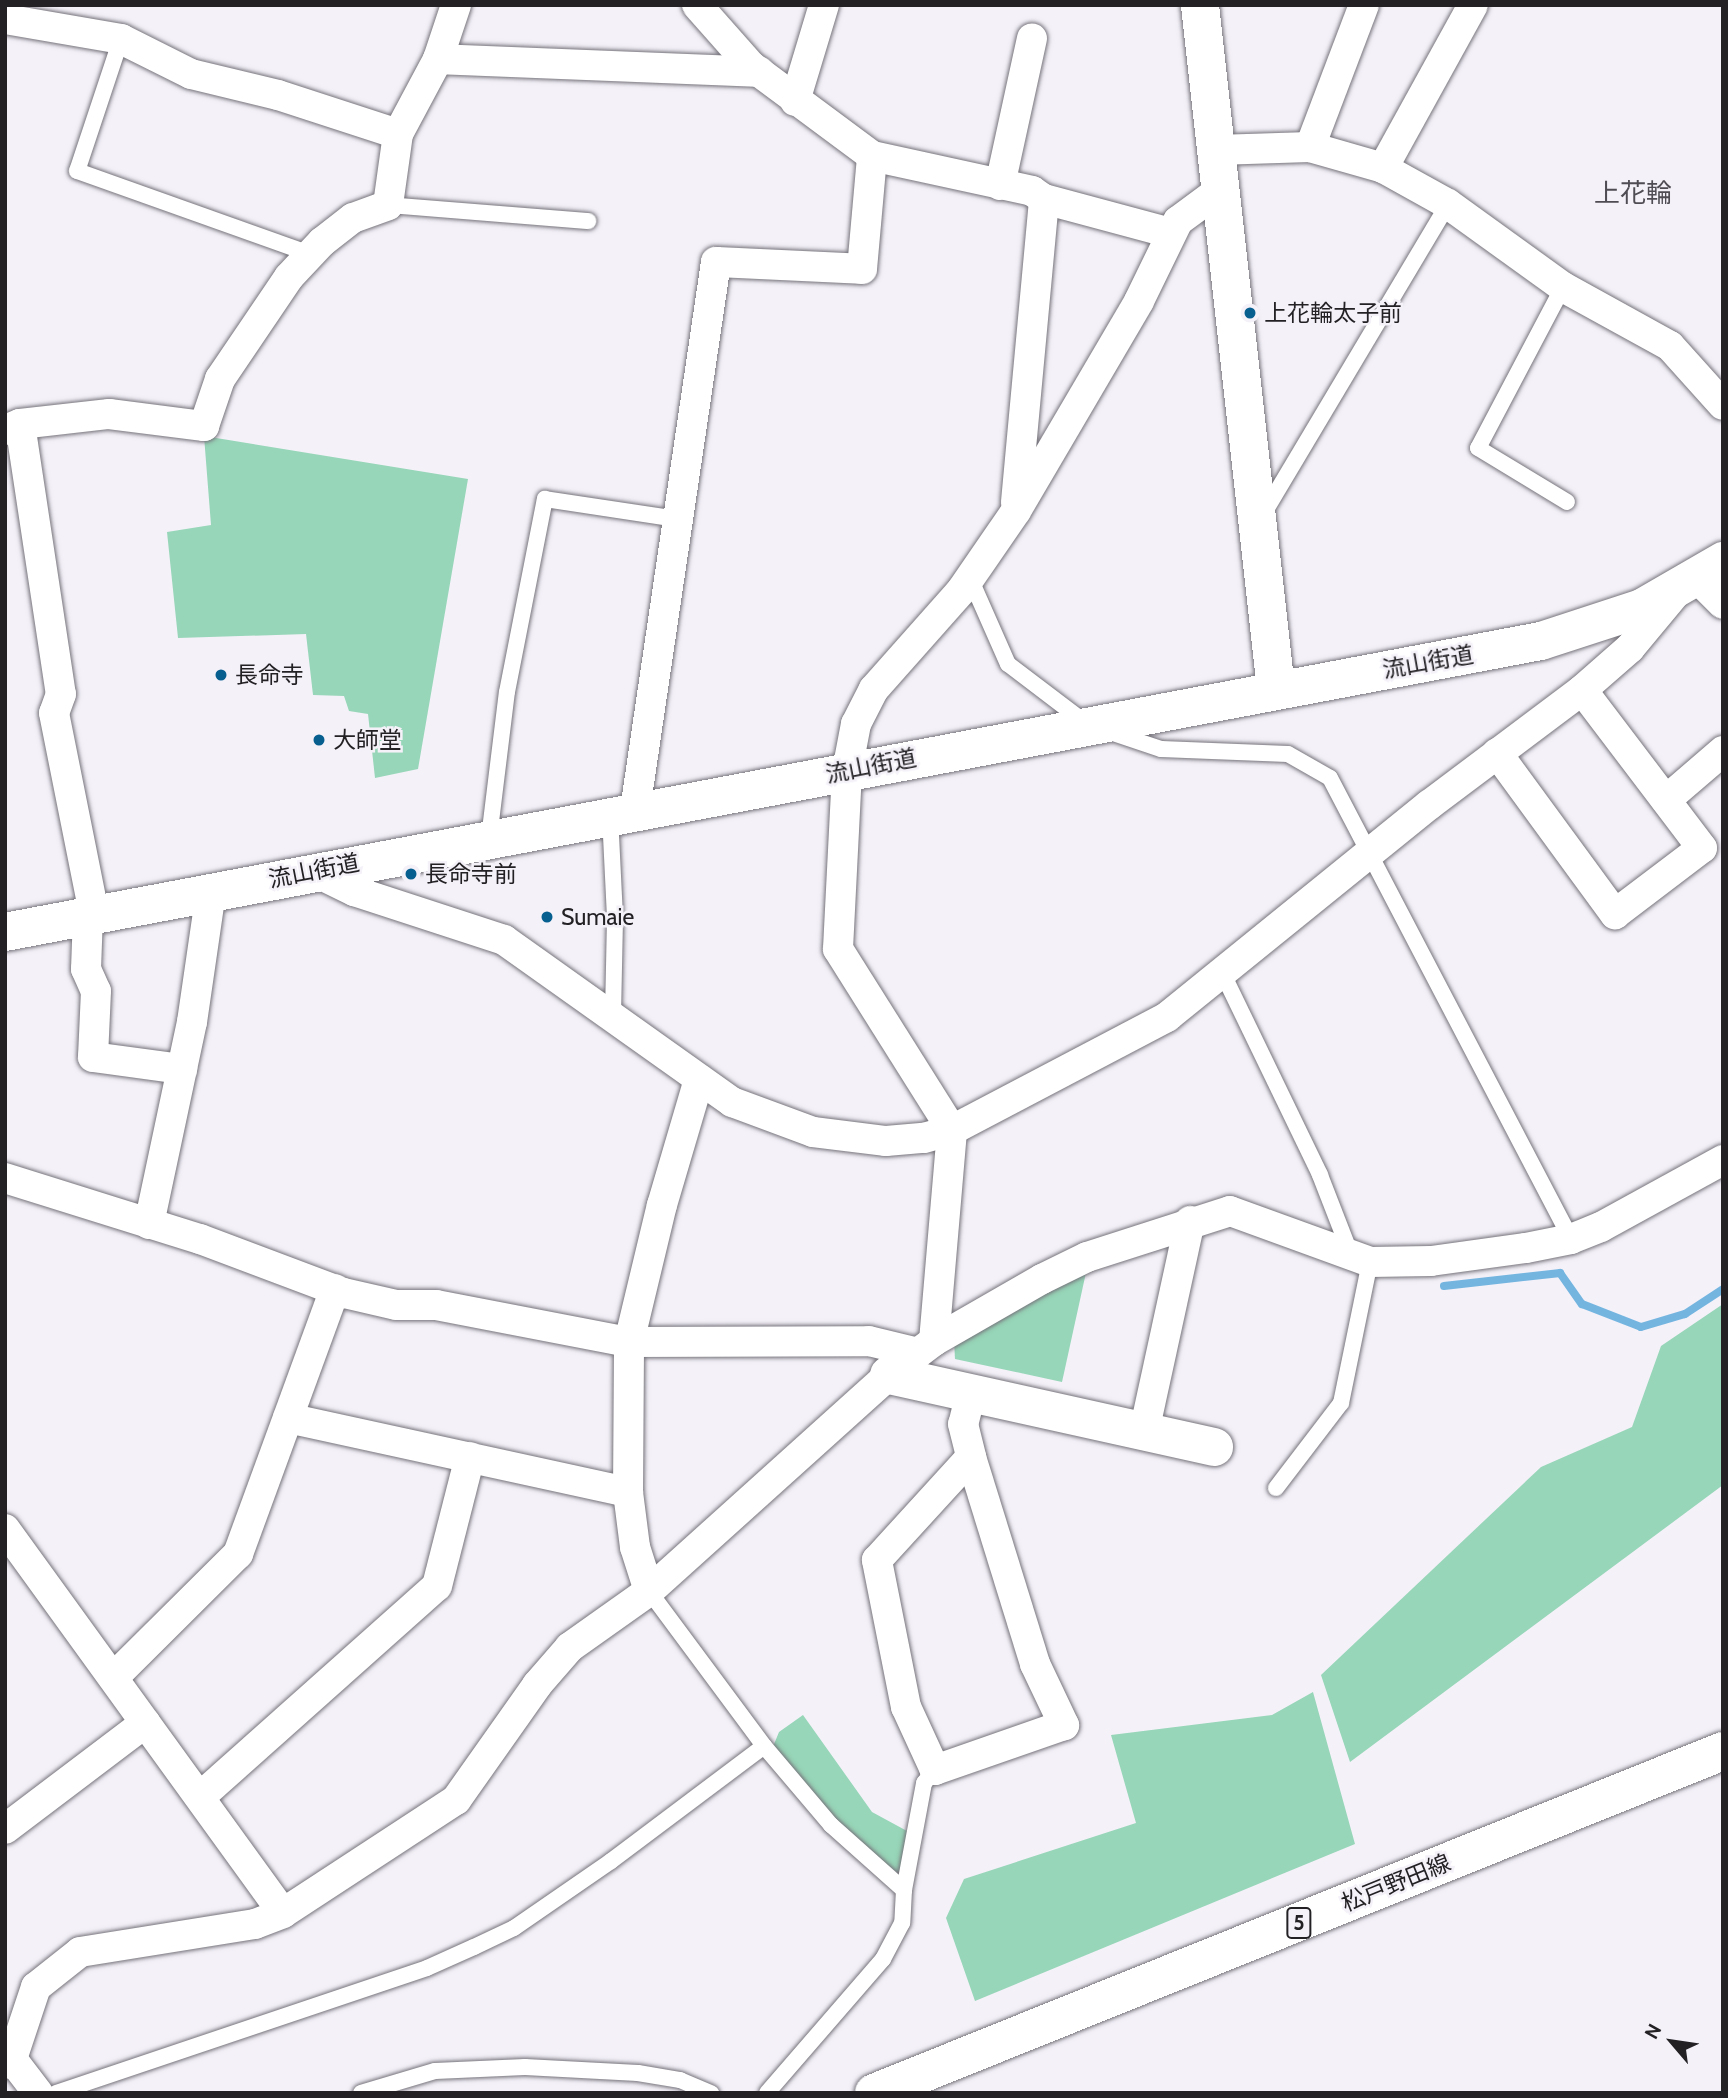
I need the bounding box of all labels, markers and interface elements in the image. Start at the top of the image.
district label: 上花輪 [1594,178,1672,210]
place label: 上花輪太子前 [1264,299,1402,327]
marker: 上花輪太子前 [1242,305,1258,321]
street label: 流山街道 [1380,640,1476,684]
place label: 長命寺 [235,661,304,689]
marker: 長命寺 [213,667,229,683]
place label: 大師堂 [333,726,402,754]
marker: 大師堂 [311,732,327,748]
street label: 流山街道 [823,744,919,788]
street label: 流山街道 [266,849,362,893]
place label: 長命寺前 [425,860,517,888]
marker: 長命寺前 [403,866,419,882]
place label: Sumaie [561,903,634,931]
marker: Sumaie [539,909,555,925]
street label: 松戸野田線 [1338,1849,1454,1917]
road number: 5 [1285,1906,1313,1940]
north arrow [1637,2007,1707,2077]
text: N [1640,2020,1667,2043]

